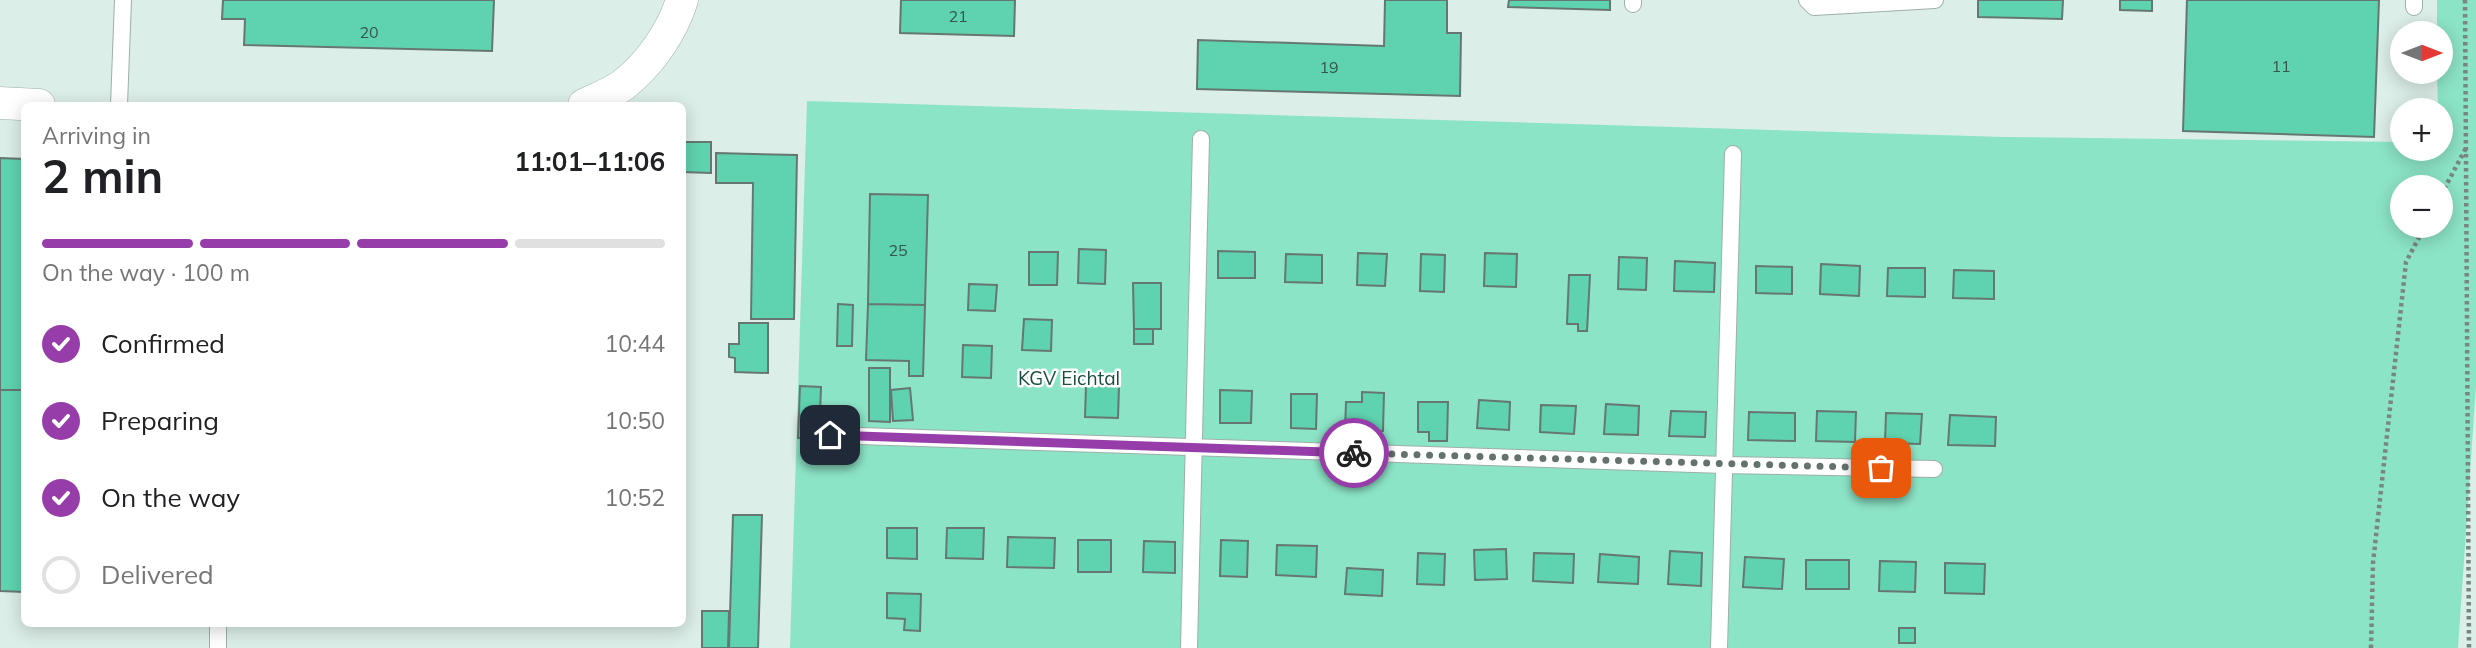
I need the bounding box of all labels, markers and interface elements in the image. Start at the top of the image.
house number: 21 [948,6,968,26]
north arrow [2390,21,2454,84]
map controls [2390,21,2453,238]
house number: 20 [359,22,379,42]
house number: 11 [2271,56,2291,76]
house number: 19 [1319,57,1339,77]
button: + [2390,98,2453,161]
text: Arriving in [42,121,151,150]
text: 11:01–11:06 [514,145,665,178]
text: 2 min [42,147,163,205]
button: − [2390,175,2453,238]
house number: 25 [888,240,908,260]
text: On the way · 100 m [42,258,250,287]
icon: check [42,325,80,363]
text: Confirmed [101,327,225,360]
text: 10:44 [605,329,665,358]
park label: KGV Eichtal [1018,366,1120,390]
icon: check [42,402,80,440]
text: Preparing [101,404,219,437]
pin [800,405,860,465]
text: 10:50 [605,406,665,435]
icon: home [811,416,849,454]
courier [1319,418,1389,488]
icon: bike [1335,434,1373,472]
pin [1851,438,1911,498]
icon: bag [1862,449,1900,487]
icon: check [42,479,80,517]
text: On the way [101,481,240,514]
text: 10:52 [605,483,665,512]
text: Delivered [101,558,214,591]

